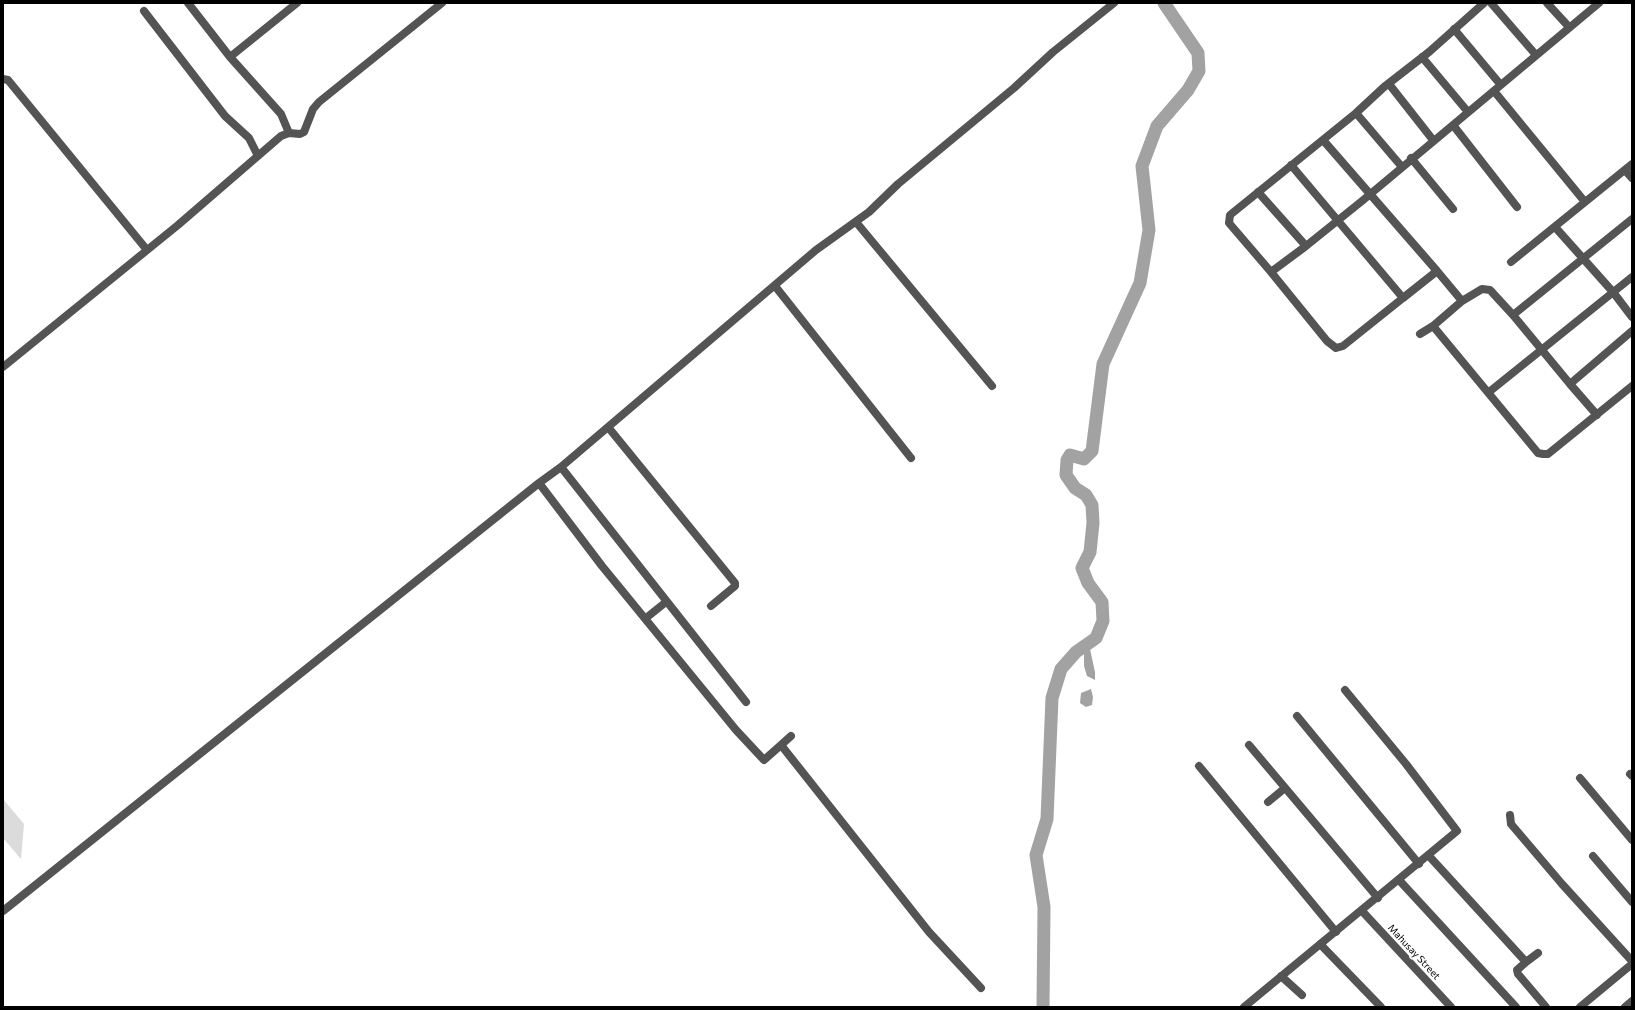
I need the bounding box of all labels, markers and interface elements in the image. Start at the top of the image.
street label: Mahusay Street [1385,922,1443,982]

